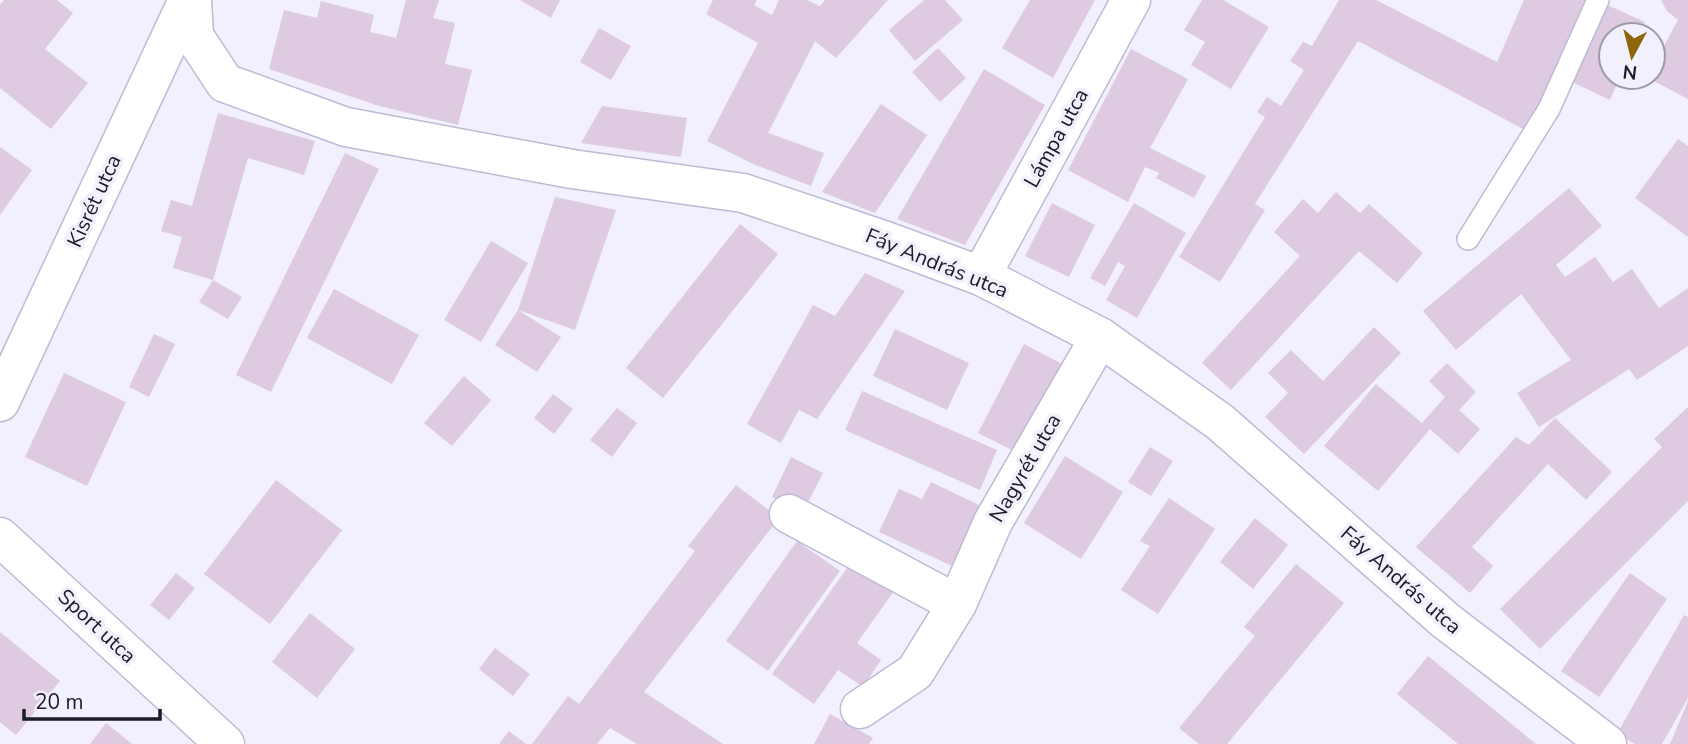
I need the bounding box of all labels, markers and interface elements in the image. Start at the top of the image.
north arrow [1597,21,1667,91]
text: N [1621,58,1639,86]
street label: Lámpa utca [1017,84,1095,192]
street label: Kisrét utca [60,150,128,252]
street label: Fáy András utca [861,222,1013,304]
street label: Nagyrét utca [983,409,1067,527]
street label: Fáy András utca [1335,520,1467,640]
street label: Sport utca [52,583,142,669]
scale bar [24,678,161,722]
text: 20 m [35,688,84,716]

